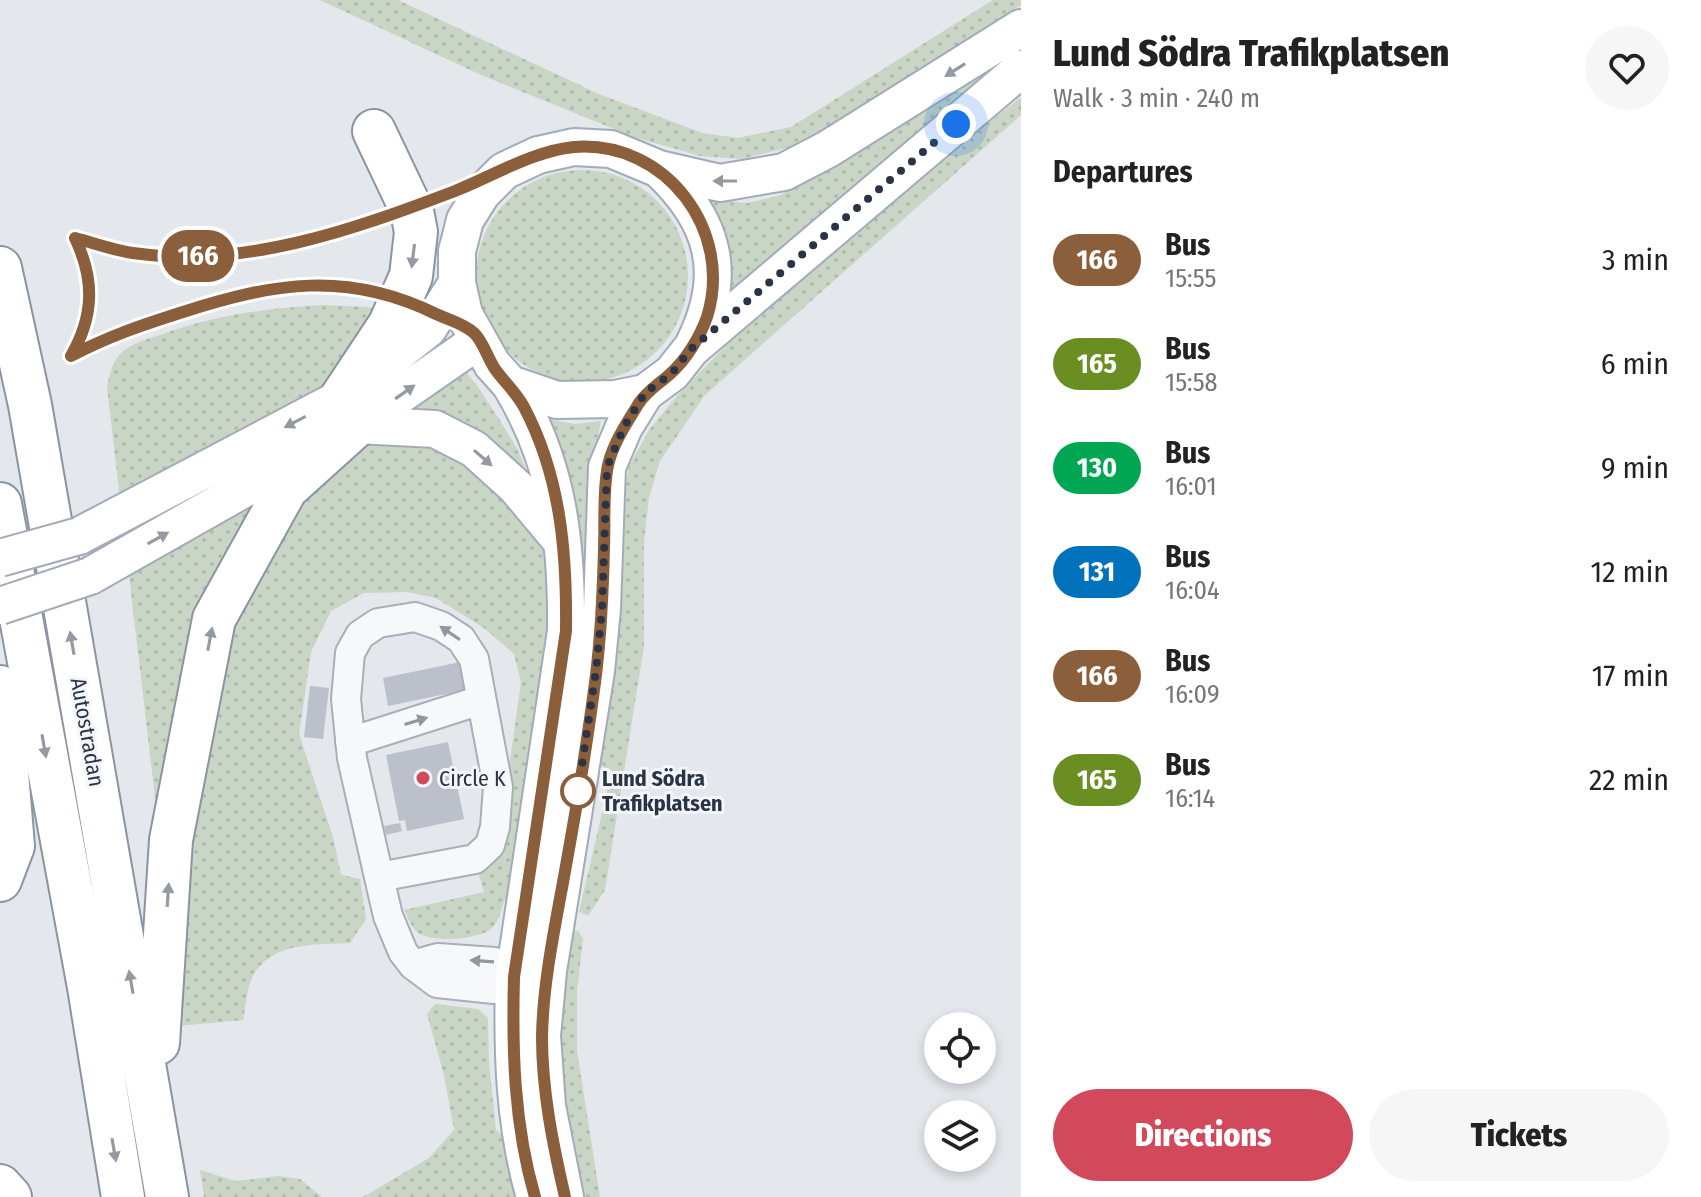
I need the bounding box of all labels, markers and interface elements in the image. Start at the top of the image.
button: heart [1585,26,1669,110]
text: Lund Södra Trafikplatsen [1053,30,1449,76]
one-way arrow [944,62,966,76]
text: Walk · 3 min · 240 m [1053,83,1260,114]
your location [936,104,976,144]
text: Departures [1053,154,1193,190]
one-way arrow [712,175,737,187]
text: Bus [1165,227,1210,263]
line badge: 166 [152,230,244,282]
text: 166 [177,239,219,272]
text: 3 min [1602,242,1669,278]
text: 166 [1076,243,1118,276]
one-way arrow [406,244,419,269]
text: 15:55 [1165,263,1216,294]
text: Bus [1165,331,1210,367]
text: 6 min [1601,346,1669,382]
text: 165 [1077,347,1117,380]
text: 15:58 [1165,367,1218,398]
one-way arrow [395,385,416,400]
one-way arrow [283,415,306,428]
text: Bus [1165,435,1210,471]
one-way arrow [473,449,493,466]
text: 9 min [1601,450,1669,486]
text: 130 [1077,451,1117,484]
text: 16:01 [1165,471,1217,502]
one-way arrow [146,531,169,545]
text: Bus [1165,539,1210,575]
text: 12 min [1591,554,1669,590]
text: 131 [1079,555,1115,588]
text: 16:04 [1165,575,1220,606]
one-way arrow [204,626,217,651]
one-way arrow [440,626,461,641]
one-way arrow [65,630,78,655]
text: Bus [1165,643,1210,679]
text: 17 min [1592,658,1669,694]
text: 166 [1076,659,1118,692]
street label: Autostradan [65,676,110,789]
text: 16:09 [1165,679,1220,710]
one-way arrow [404,714,428,727]
one-way arrow [39,734,51,759]
text: Bus [1165,747,1210,783]
text: 22 min [1589,762,1669,798]
text: 165 [1077,763,1117,796]
place label: Circle K [439,765,506,792]
place label: Lund Södra Trafikplatsen [602,765,723,817]
marker: Circle K [414,769,432,787]
marker: Lund Södra Trafikplatsen [561,774,595,808]
text: 16:14 [1165,783,1215,814]
one-way arrow [161,882,174,907]
one-way arrow [469,954,494,967]
one-way arrow [125,969,137,994]
map controls [924,1012,996,1172]
button: locate [924,1012,996,1084]
button: Directions [1053,1089,1353,1181]
button: Tickets [1369,1089,1669,1181]
button: layers [924,1100,996,1172]
one-way arrow [109,1138,121,1163]

